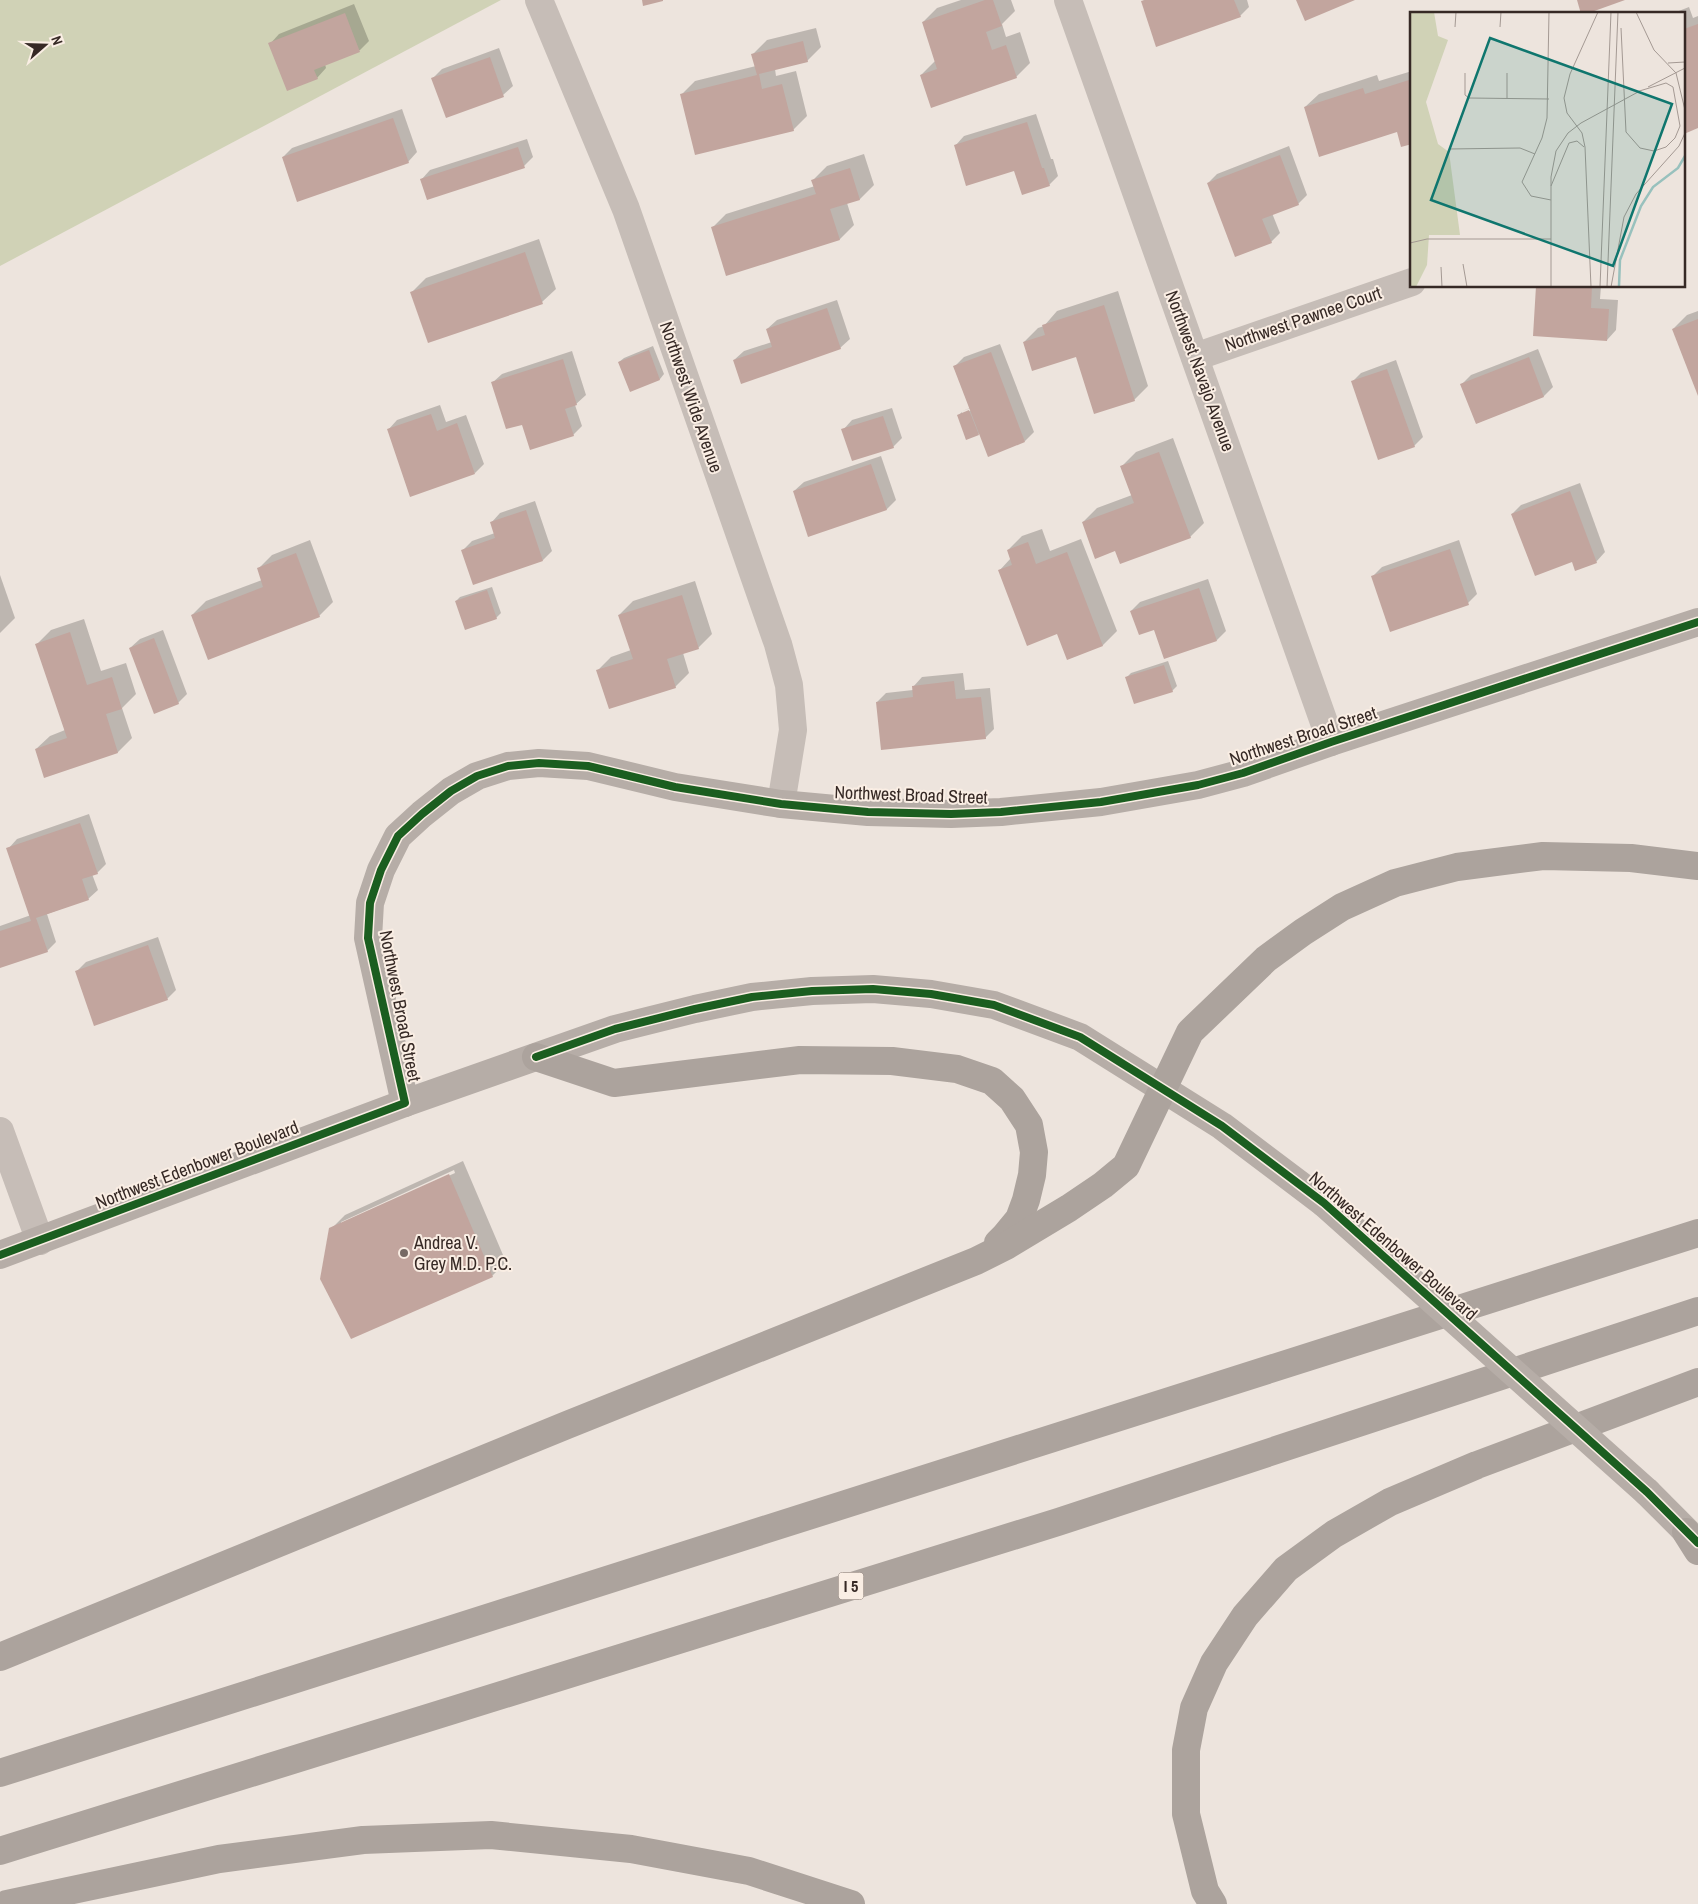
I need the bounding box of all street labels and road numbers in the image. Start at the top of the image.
street label: Northwest Pawnee Court [1221,280,1384,357]
street label: Northwest Navajo Avenue [1160,287,1241,455]
street label: Northwest Wide Avenue [654,318,729,476]
street label: Northwest Broad Street [1226,700,1380,771]
street label: Northwest Broad Street [834,779,988,810]
street label: Northwest Broad Street [374,928,427,1084]
street label: Northwest Edenbower Boulevard [92,1114,302,1215]
street label: Northwest Edenbower Boulevard [1304,1165,1483,1326]
road number: I 5 [838,1572,864,1600]

